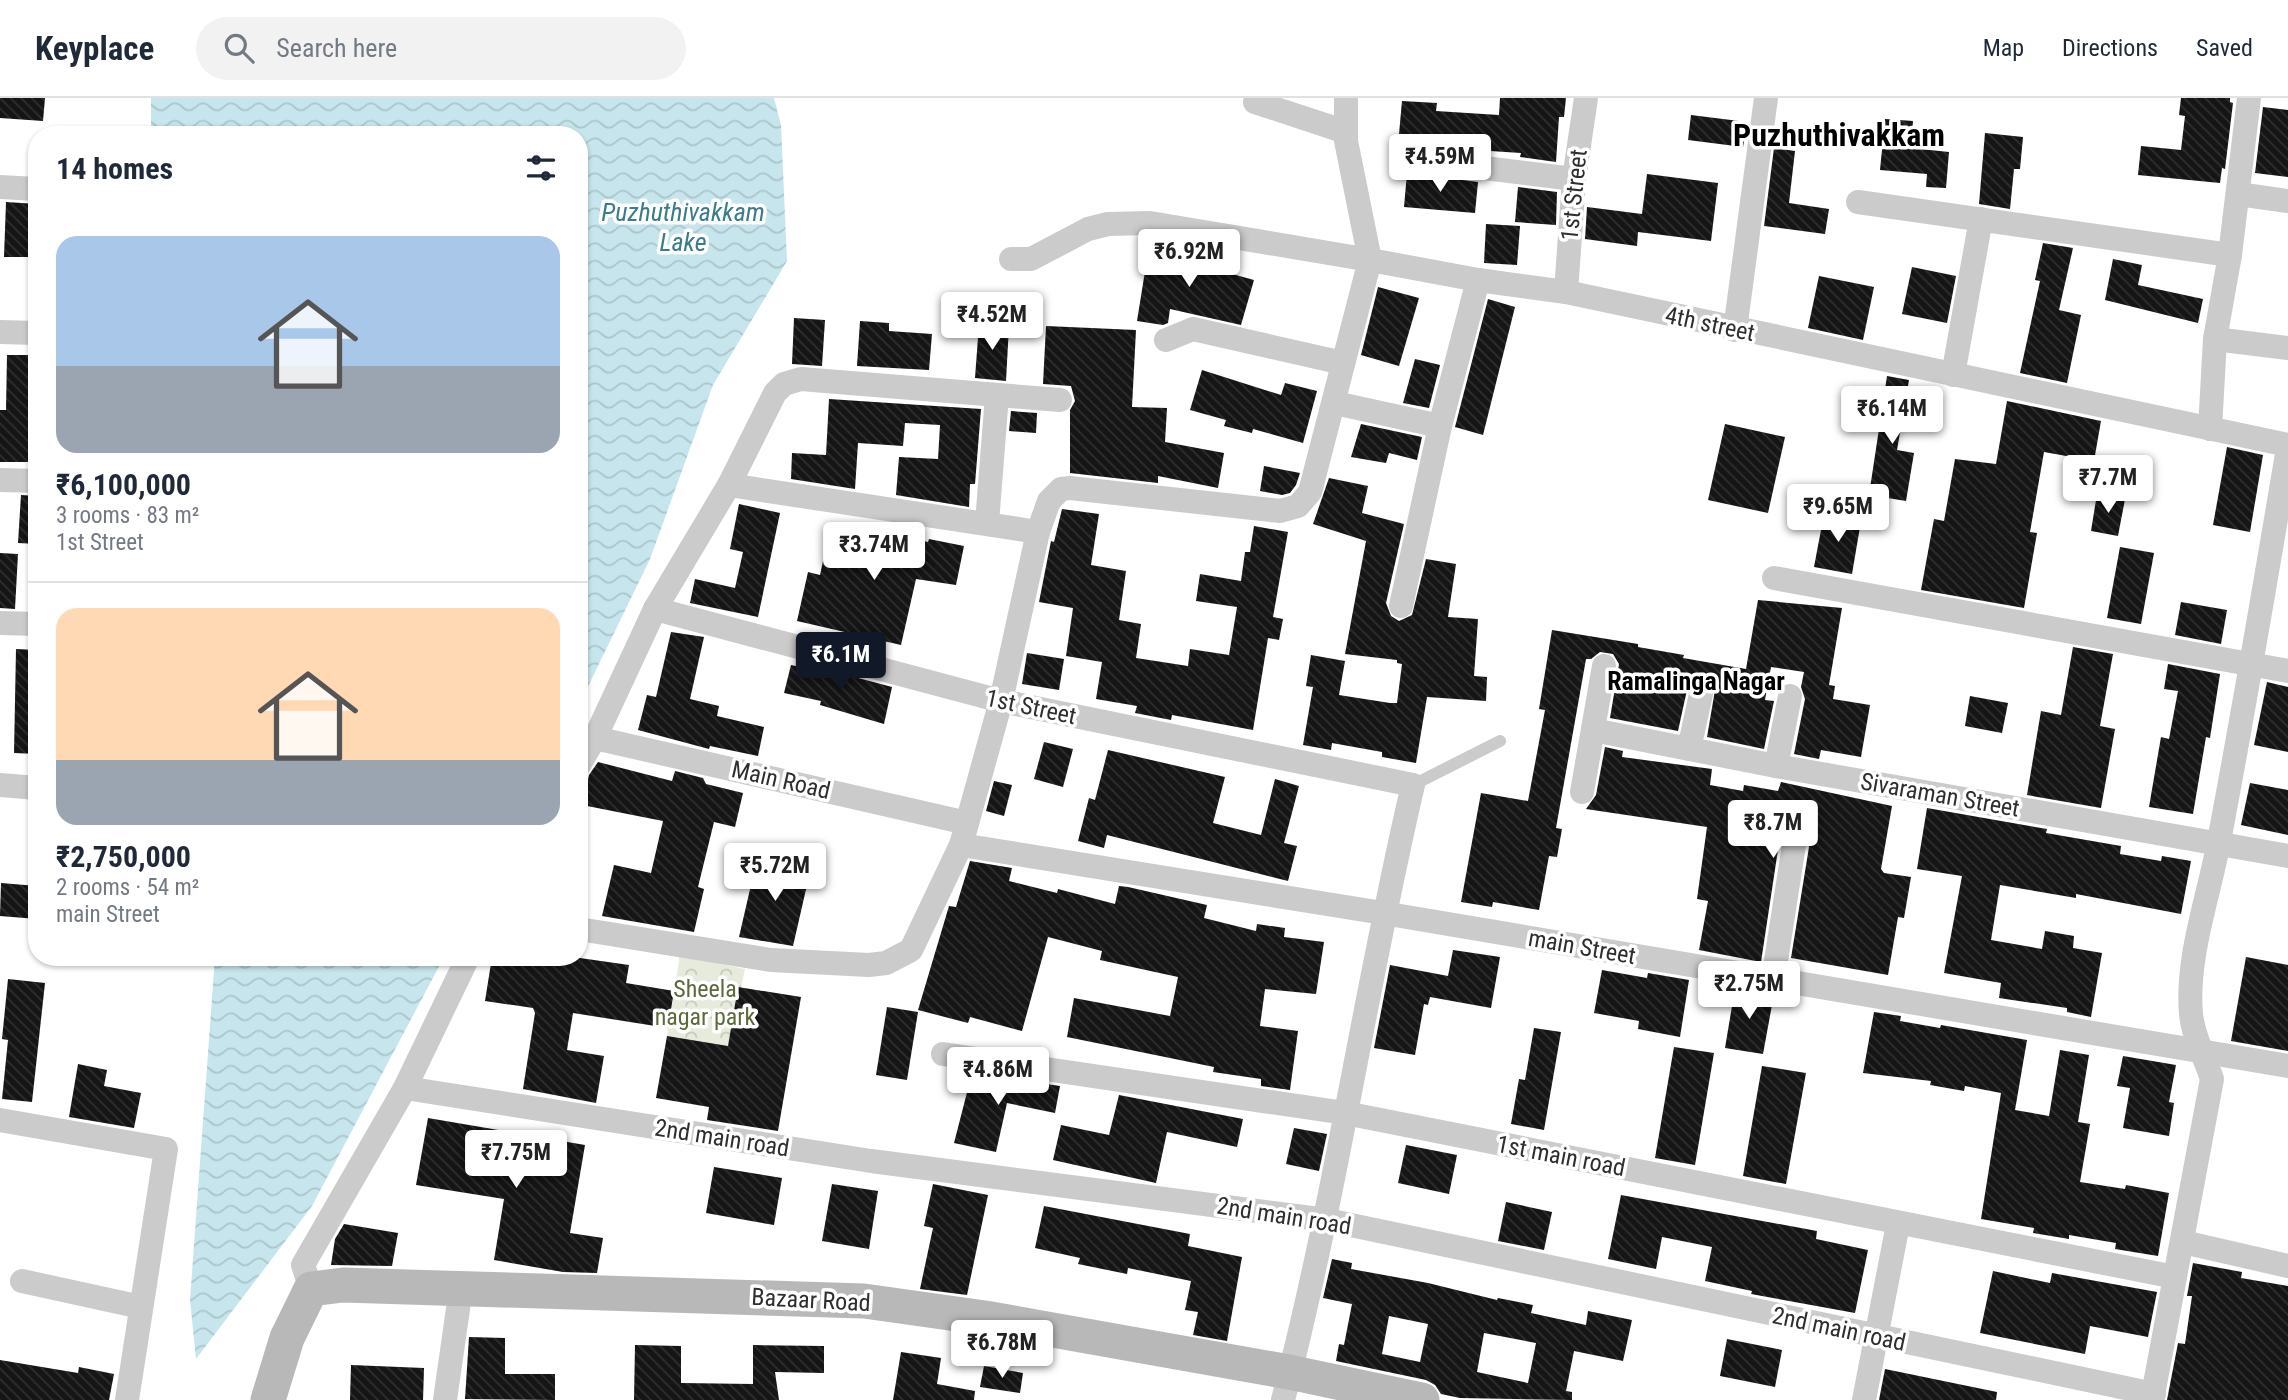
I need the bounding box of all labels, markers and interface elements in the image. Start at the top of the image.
search box [196,17,686,80]
text: Keyplace [35,29,154,68]
icon: search [220,29,258,67]
text: Search here [276,33,397,63]
text: Map [1983,34,2024,62]
text: Directions [2062,34,2158,62]
text: Saved [2196,34,2253,62]
district label: Puzhuthivakkam [1733,116,1945,154]
pin: ₹4.59M [1383,134,1497,194]
text: ₹4.59M [1405,143,1475,170]
street label: 1st Street [1555,148,1593,242]
icon: filters [522,149,560,187]
text: 14 homes [56,151,173,186]
water label: Puzhuthivakkam Lake [601,197,765,257]
pin: ₹6.92M [1132,230,1246,289]
text: ₹6.92M [1154,238,1224,265]
icon: home [245,281,371,407]
pin: ₹4.52M [935,292,1049,352]
text: ₹4.52M [957,301,1027,328]
street label: 4th street [1663,301,1757,347]
pin: ₹6.14M [1835,386,1949,446]
text: ₹6.14M [1857,395,1927,422]
pin: ₹7.7M [2059,456,2157,515]
text: ₹7.7M [2079,464,2137,491]
text: ₹6,100,000 [56,467,191,502]
pin: ₹9.65M [1781,484,1895,544]
text: ₹9.65M [1803,493,1873,520]
text: 3 rooms · 83 m² [56,502,199,529]
pin: ₹3.74M [817,522,931,582]
text: 1st Street [56,529,144,556]
text: ₹3.74M [839,531,909,558]
pin: ₹6.1M [792,632,890,692]
text: ₹6.1M [812,641,870,668]
icon: home [245,653,371,779]
district label: Ramalinga Nagar [1607,666,1785,696]
street label: 1st Street [983,684,1079,730]
street label: Main Road [729,755,833,805]
street label: Sivaraman Street [1858,767,2022,823]
pin: ₹8.7M [1724,800,1822,860]
text: ₹8.7M [1744,809,1802,836]
text: ₹2,750,000 [56,839,191,874]
pin: ₹5.72M [718,844,832,903]
text: ₹5.72M [740,852,810,879]
text: 2 rooms · 54 m² [56,874,199,901]
text: main Street [56,901,160,928]
street label: main Street [1526,924,1638,970]
pin: ₹2.75M [1692,962,1806,1021]
text: ₹2.75M [1714,970,1784,997]
park label: Sheela nagar park [655,975,756,1031]
pin: ₹4.86M [941,1048,1055,1107]
text: ₹4.86M [963,1056,1033,1083]
street label: 2nd main road [653,1114,791,1162]
pin: ₹7.75M [459,1130,573,1190]
street label: 1st main road [1494,1130,1628,1182]
text: ₹7.75M [481,1139,551,1166]
street label: 2nd main road [1215,1192,1353,1240]
street label: Bazaar Road [751,1283,871,1317]
street label: 2nd main road [1770,1301,1908,1357]
pin: ₹6.78M [945,1320,1059,1380]
text: ₹6.78M [967,1329,1037,1356]

